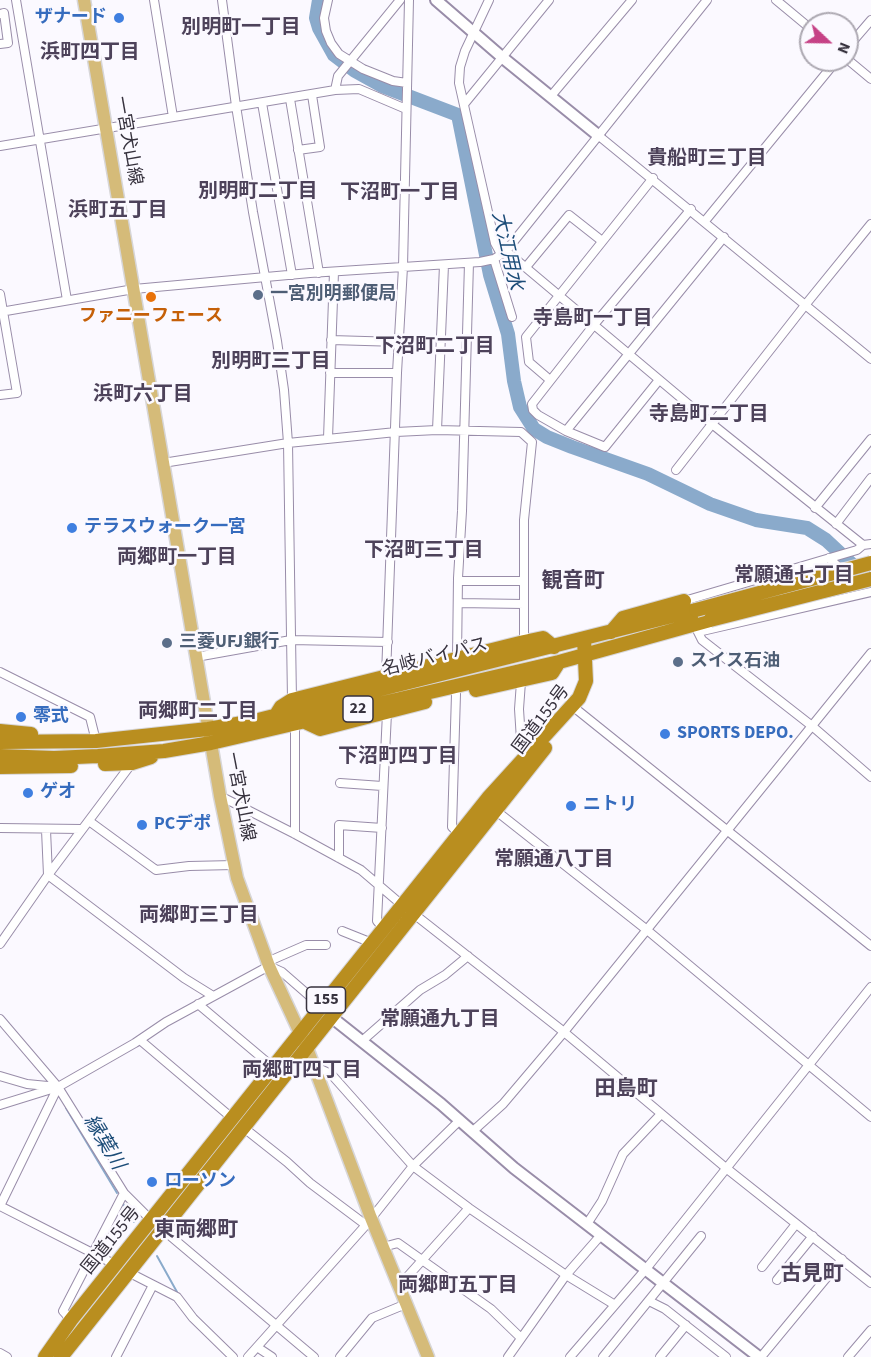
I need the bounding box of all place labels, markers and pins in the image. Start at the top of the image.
place label: ザナード [35,7,107,29]
marker: ザナード [112,11,126,25]
place label: 一宮別明郵便局 [270,284,396,306]
marker: 一宮別明郵便局 [251,288,265,302]
marker: ファニーフェース [144,290,158,304]
place label: ファニーフェース [79,306,223,328]
place label: テラスウォーク一宮 [84,517,246,539]
marker: テラスウォーク一宮 [65,521,79,535]
place label: 三菱UFJ銀行 [179,632,279,654]
marker: 三菱UFJ銀行 [160,636,174,650]
place label: スイス石油 [690,651,780,673]
marker: スイス石油 [671,655,685,669]
place label: 零式 [33,706,69,728]
marker: 零式 [14,710,28,724]
place label: SPORTS DEPO. [677,723,794,745]
marker: SPORTS DEPO. [658,727,672,741]
place label: ゲオ [40,782,76,804]
marker: ゲオ [21,786,35,800]
place label: ニトリ [583,795,637,817]
marker: ニトリ [564,799,578,813]
place label: PCデポ [154,814,211,836]
marker: PCデポ [135,818,149,832]
place label: ローソン [164,1171,236,1193]
marker: ローソン [145,1175,159,1189]

